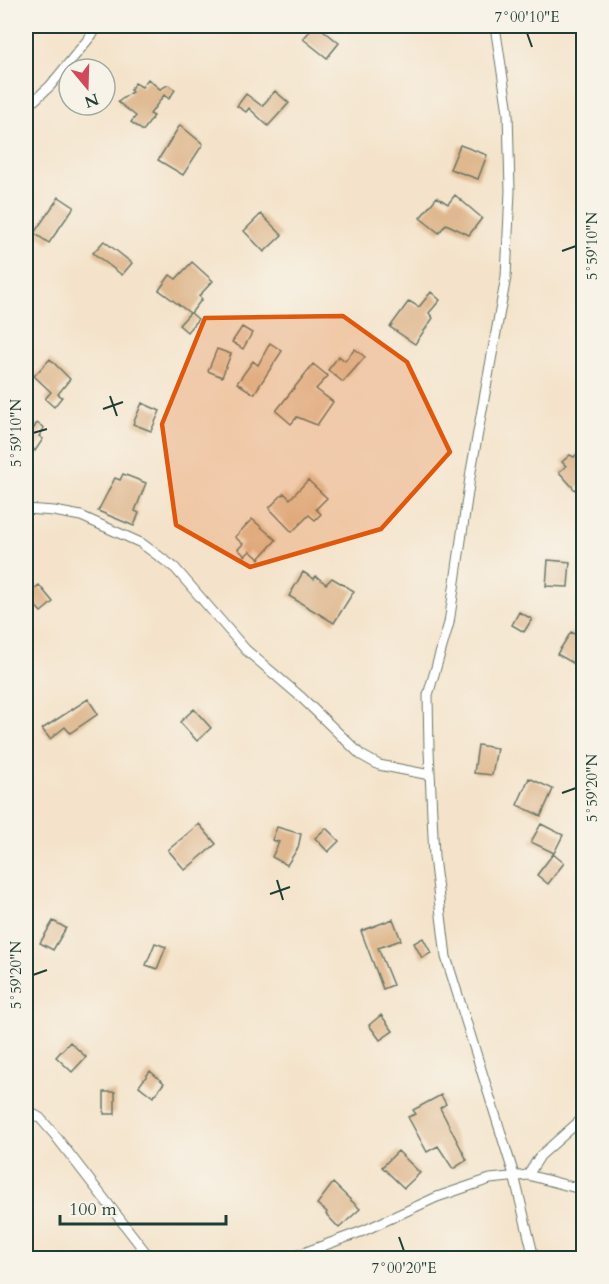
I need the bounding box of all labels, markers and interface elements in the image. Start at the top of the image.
text: 7°00'10"E [495,7,559,27]
north arrow [57,57,117,117]
text: N [81,88,102,113]
text: 5°59'10"N [582,212,602,280]
text: 5°59'10"N [6,399,26,467]
text: 5°59'20"N [582,754,602,822]
text: 5°59'20"N [6,941,26,1009]
scale bar [60,1188,226,1226]
text: 100 m [69,1197,117,1222]
text: 7°00'20"E [372,1258,436,1278]

